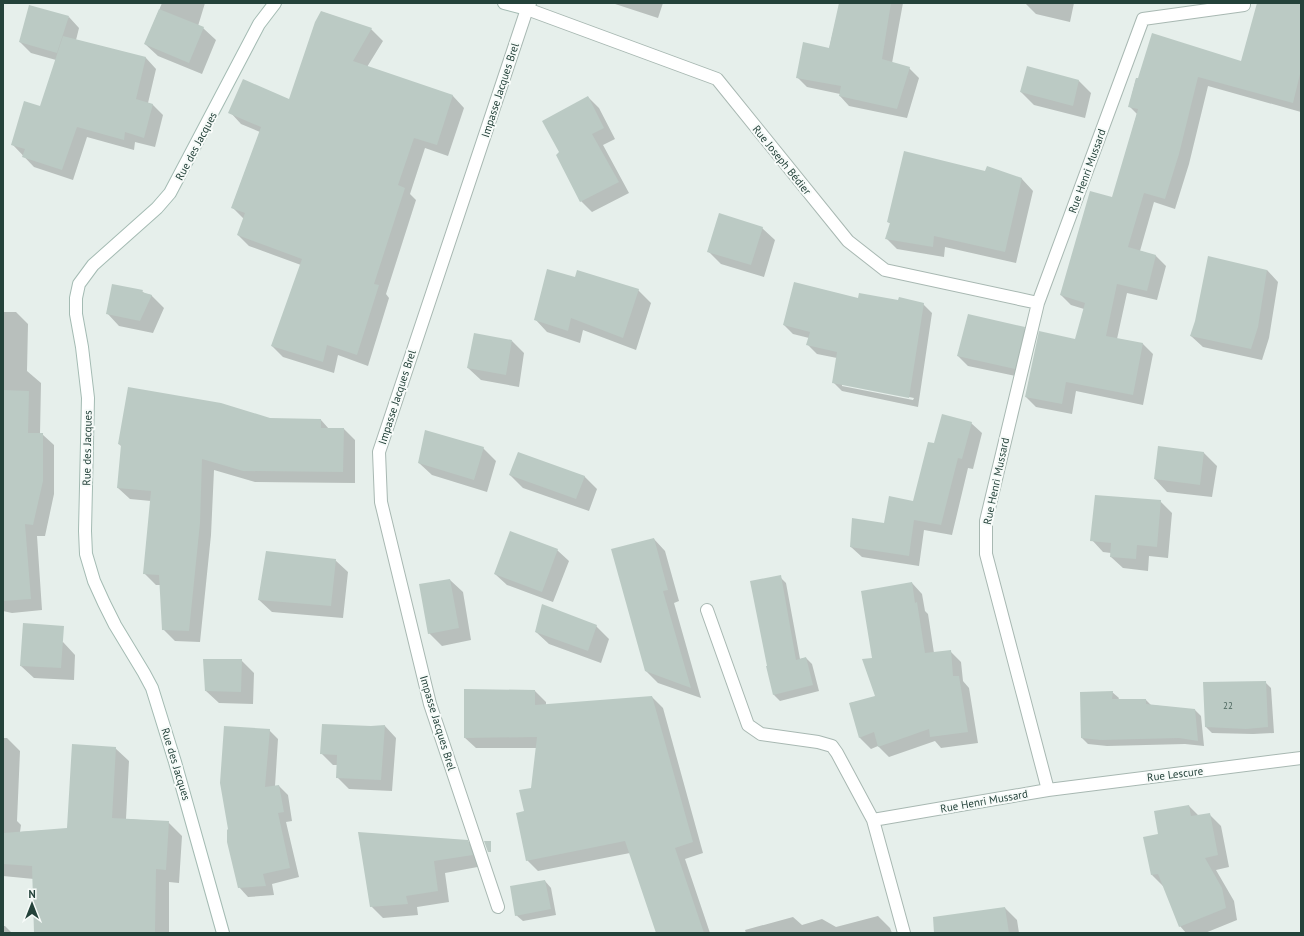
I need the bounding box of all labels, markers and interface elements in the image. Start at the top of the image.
street label: Impasse Jacques Brel [478,40,522,139]
street label: Rue des Jacques [172,109,220,183]
street label: Rue Joseph Bédier [750,122,814,198]
street label: Rue Henri Mussard [1065,127,1109,215]
street label: Impasse Jacques Brel [375,347,419,446]
street label: Rue des Jacques [79,410,95,486]
street label: Rue Henri Mussard [980,436,1012,526]
street label: Impasse Jacques Brel [417,674,459,773]
house number: 22 [1223,700,1233,711]
street label: Rue des Jacques [158,726,194,802]
street label: Rue Lescure [1146,764,1204,784]
street label: Rue Henri Mussard [939,786,1029,816]
north arrow [12,884,52,924]
text: N [28,887,36,901]

